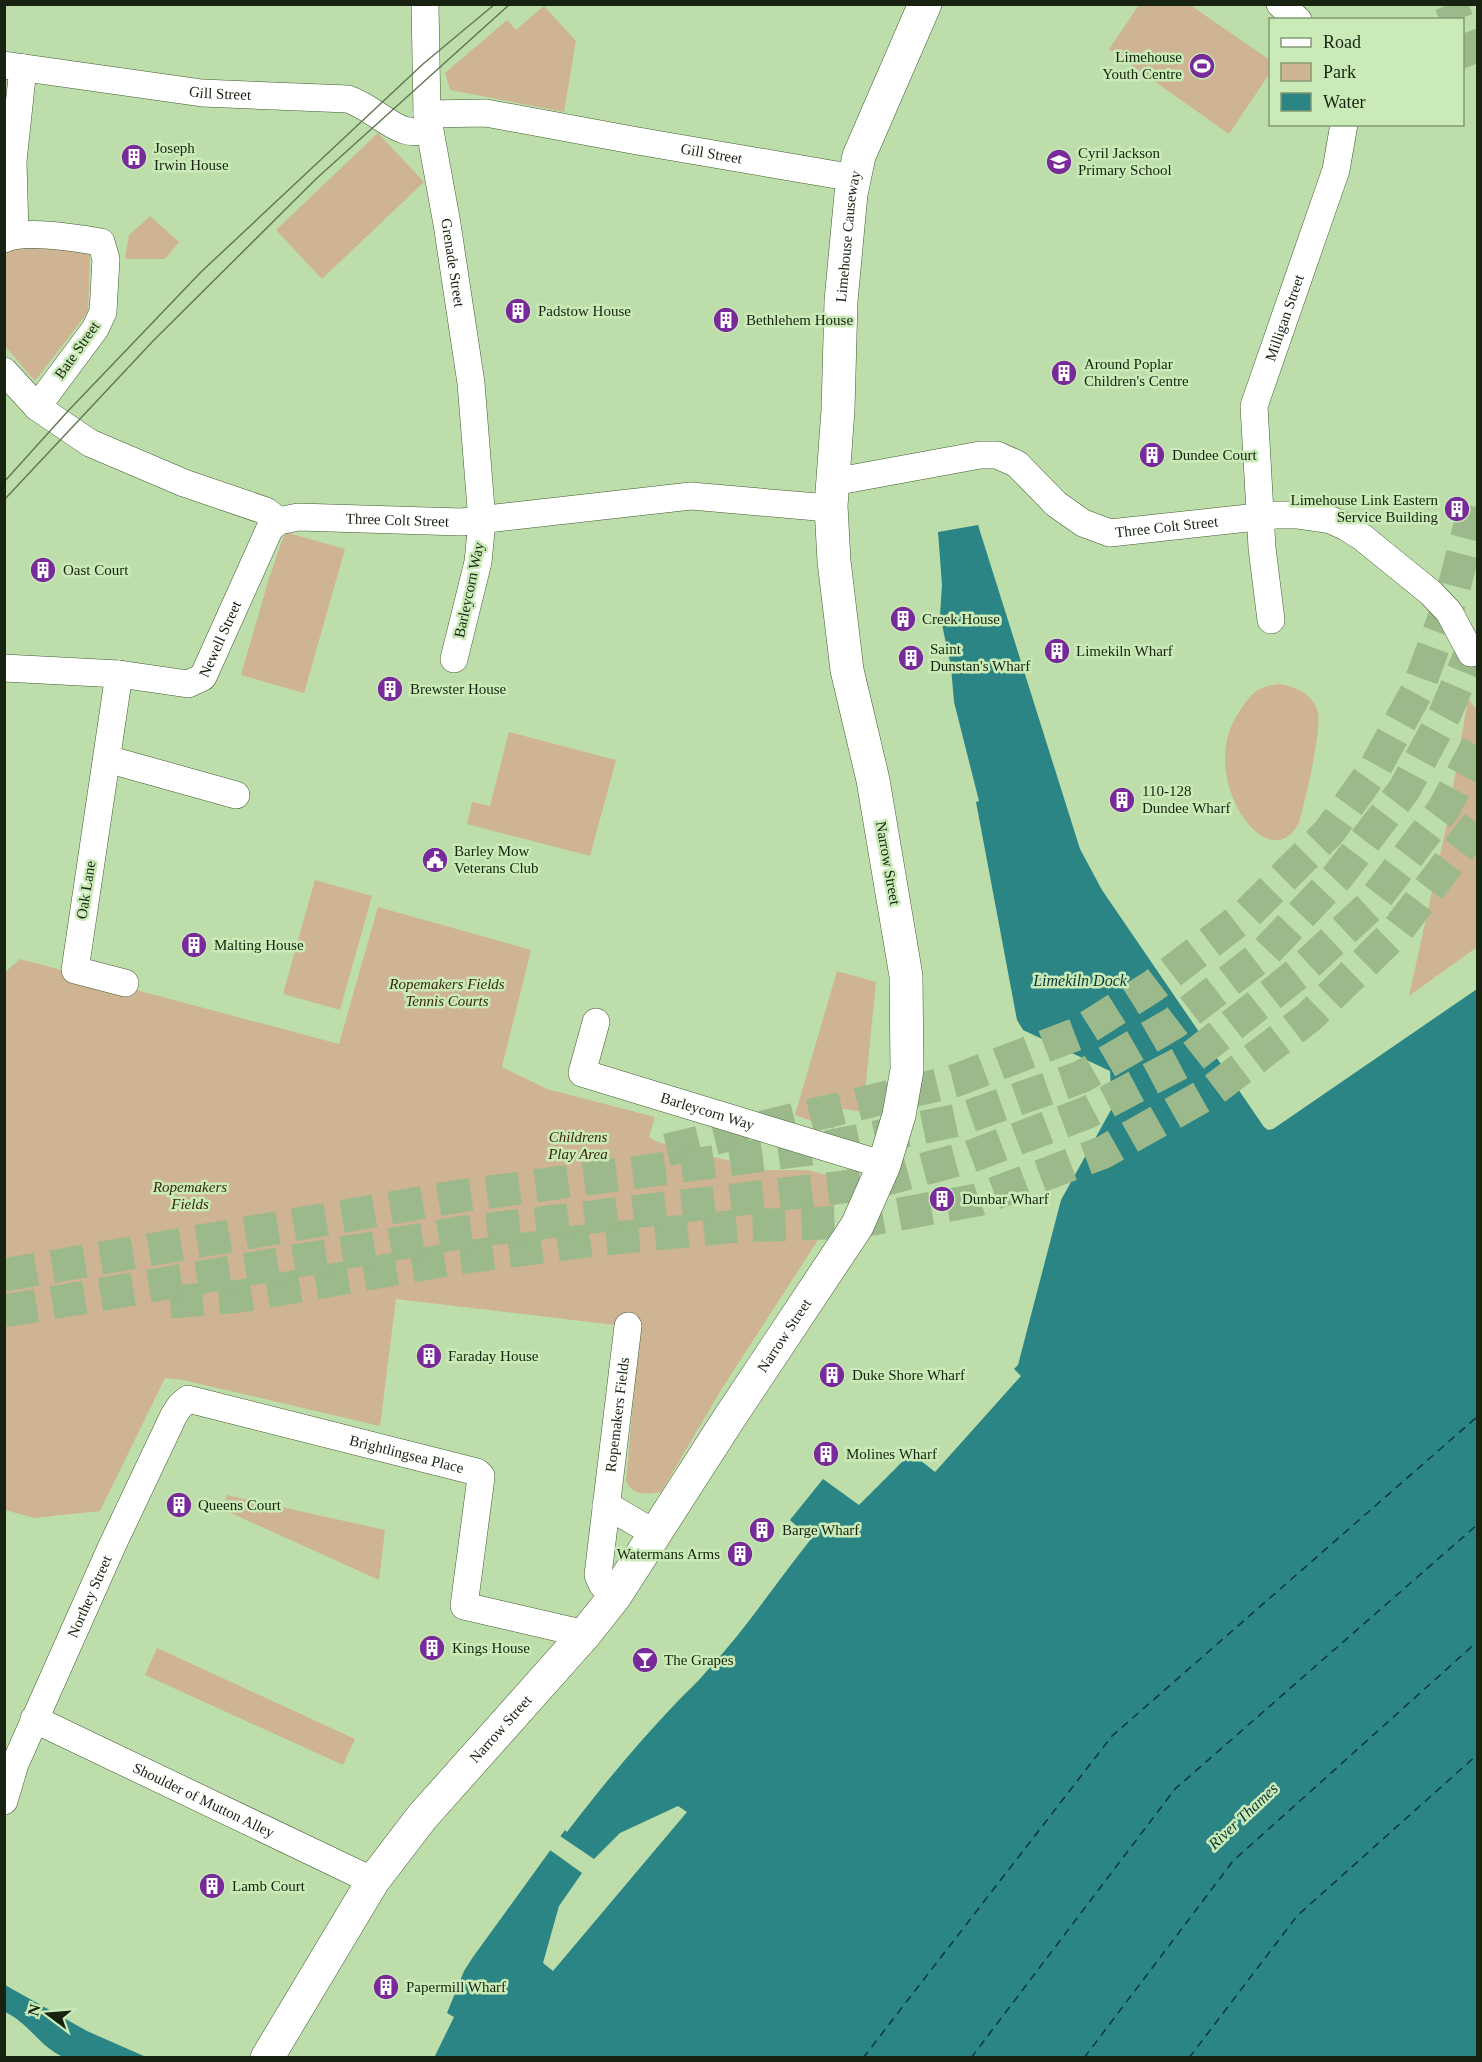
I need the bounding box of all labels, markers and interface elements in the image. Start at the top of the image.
legend [1269,18,1464,126]
text: Road [1323,32,1361,52]
place label: Limehouse Youth Centre [1102,49,1182,82]
sports icon: Limehouse Youth Centre [1187,51,1217,81]
text: Park [1323,62,1356,82]
street label: Gill Street [188,83,252,103]
text: Water [1323,92,1366,112]
place label: Joseph Irwin House [154,140,229,173]
street label: Gill Street [679,140,744,167]
building icon: Joseph Irwin House [119,142,149,172]
place label: Cyril Jackson Primary School [1078,145,1172,178]
school or university icon: Cyril Jackson Primary School [1044,147,1074,177]
street label: Limehouse Causeway [833,169,864,303]
street label: Grenade Street [438,217,468,309]
street label: Milligan Street [1262,272,1307,363]
building icon: Padstow House [503,296,533,326]
place label: Padstow House [538,303,631,319]
building icon: Bethlehem House [711,305,741,335]
place label: Bethlehem House [746,312,853,328]
street label: Bate Street [51,318,103,382]
place label: Around Poplar Children's Centre [1084,356,1189,389]
building icon: Around Poplar Children's Centre [1049,358,1079,388]
building icon: Dundee Court [1137,440,1167,470]
place label: Dundee Court [1172,447,1257,463]
place label: Limehouse Link Eastern Service Building [1291,492,1438,525]
building icon: Limehouse Link Eastern Service Building [1442,494,1472,524]
street label: Three Colt Street [345,510,450,530]
street label: Three Colt Street [1114,513,1220,540]
street label: Barleycorn Way [451,540,487,639]
building icon: Oast Court [28,555,58,585]
place label: Oast Court [63,562,129,578]
street label: Newell Street [196,598,245,680]
building icon: Creek House [888,604,918,634]
place label: Creek House [922,611,1000,627]
building icon: Limekiln Wharf [1042,636,1072,666]
place label: Saint Dunstan's Wharf [930,641,1030,674]
building icon: Saint Dunstan's Wharf [896,643,926,673]
place label: Limekiln Wharf [1076,643,1173,659]
building icon: Brewster House [375,674,405,704]
place label: Brewster House [410,681,507,697]
place label: 110-128 Dundee Wharf [1142,783,1230,816]
building icon: 110-128 Dundee Wharf [1107,785,1137,815]
street label: Narrow Street [873,820,903,907]
place label: Barley Mow Veterans Club [454,843,539,876]
public building icon: Barley Mow Veterans Club [420,845,450,875]
street label: Oak Lane [74,859,99,920]
building icon: Malting House [179,930,209,960]
place label: Malting House [214,937,304,953]
water label: Limekiln Dock [1032,972,1128,989]
park label: Ropemakers Fields Tennis Courts [388,976,505,1009]
street label: Barleycorn Way [659,1089,757,1133]
park label: Childrens Play Area [547,1129,608,1162]
park label: Ropemakers Fields [152,1179,227,1212]
building icon: Dunbar Wharf [927,1184,957,1214]
place label: Dunbar Wharf [962,1191,1049,1207]
street label: Narrow Street [754,1295,815,1375]
building icon: Faraday House [414,1341,444,1371]
place label: Faraday House [448,1348,539,1364]
street label: Ropemakers Fields [602,1356,632,1473]
building icon: Duke Shore Wharf [817,1360,847,1390]
place label: Duke Shore Wharf [852,1367,965,1383]
street label: Brightlingsea Place [348,1432,466,1476]
building icon: Molines Wharf [811,1439,841,1469]
place label: Molines Wharf [846,1446,937,1462]
building icon: Queens Court [164,1490,194,1520]
place label: Queens Court [198,1497,282,1513]
building icon: Barge Wharf [747,1515,777,1545]
place label: Barge Wharf [782,1522,859,1538]
building icon: Watermans Arms [725,1539,755,1569]
place label: Watermans Arms [617,1546,720,1562]
street label: Northey Street [64,1552,115,1640]
building icon: Kings House [417,1633,447,1663]
place label: Kings House [452,1640,530,1656]
bar icon: The Grapes [630,1645,660,1675]
place label: The Grapes [664,1652,734,1668]
street label: Narrow Street [466,1691,535,1766]
street label: Shoulder of Mutton Alley [130,1759,277,1841]
water label: River Thames [1204,1780,1281,1853]
building icon: Lamb Court [197,1871,227,1901]
place label: Lamb Court [232,1878,306,1894]
building icon: Papermill Wharf [371,1972,401,2002]
place label: Papermill Wharf [406,1979,506,1995]
north arrow [18,1984,78,2044]
text: N [24,2002,44,2018]

